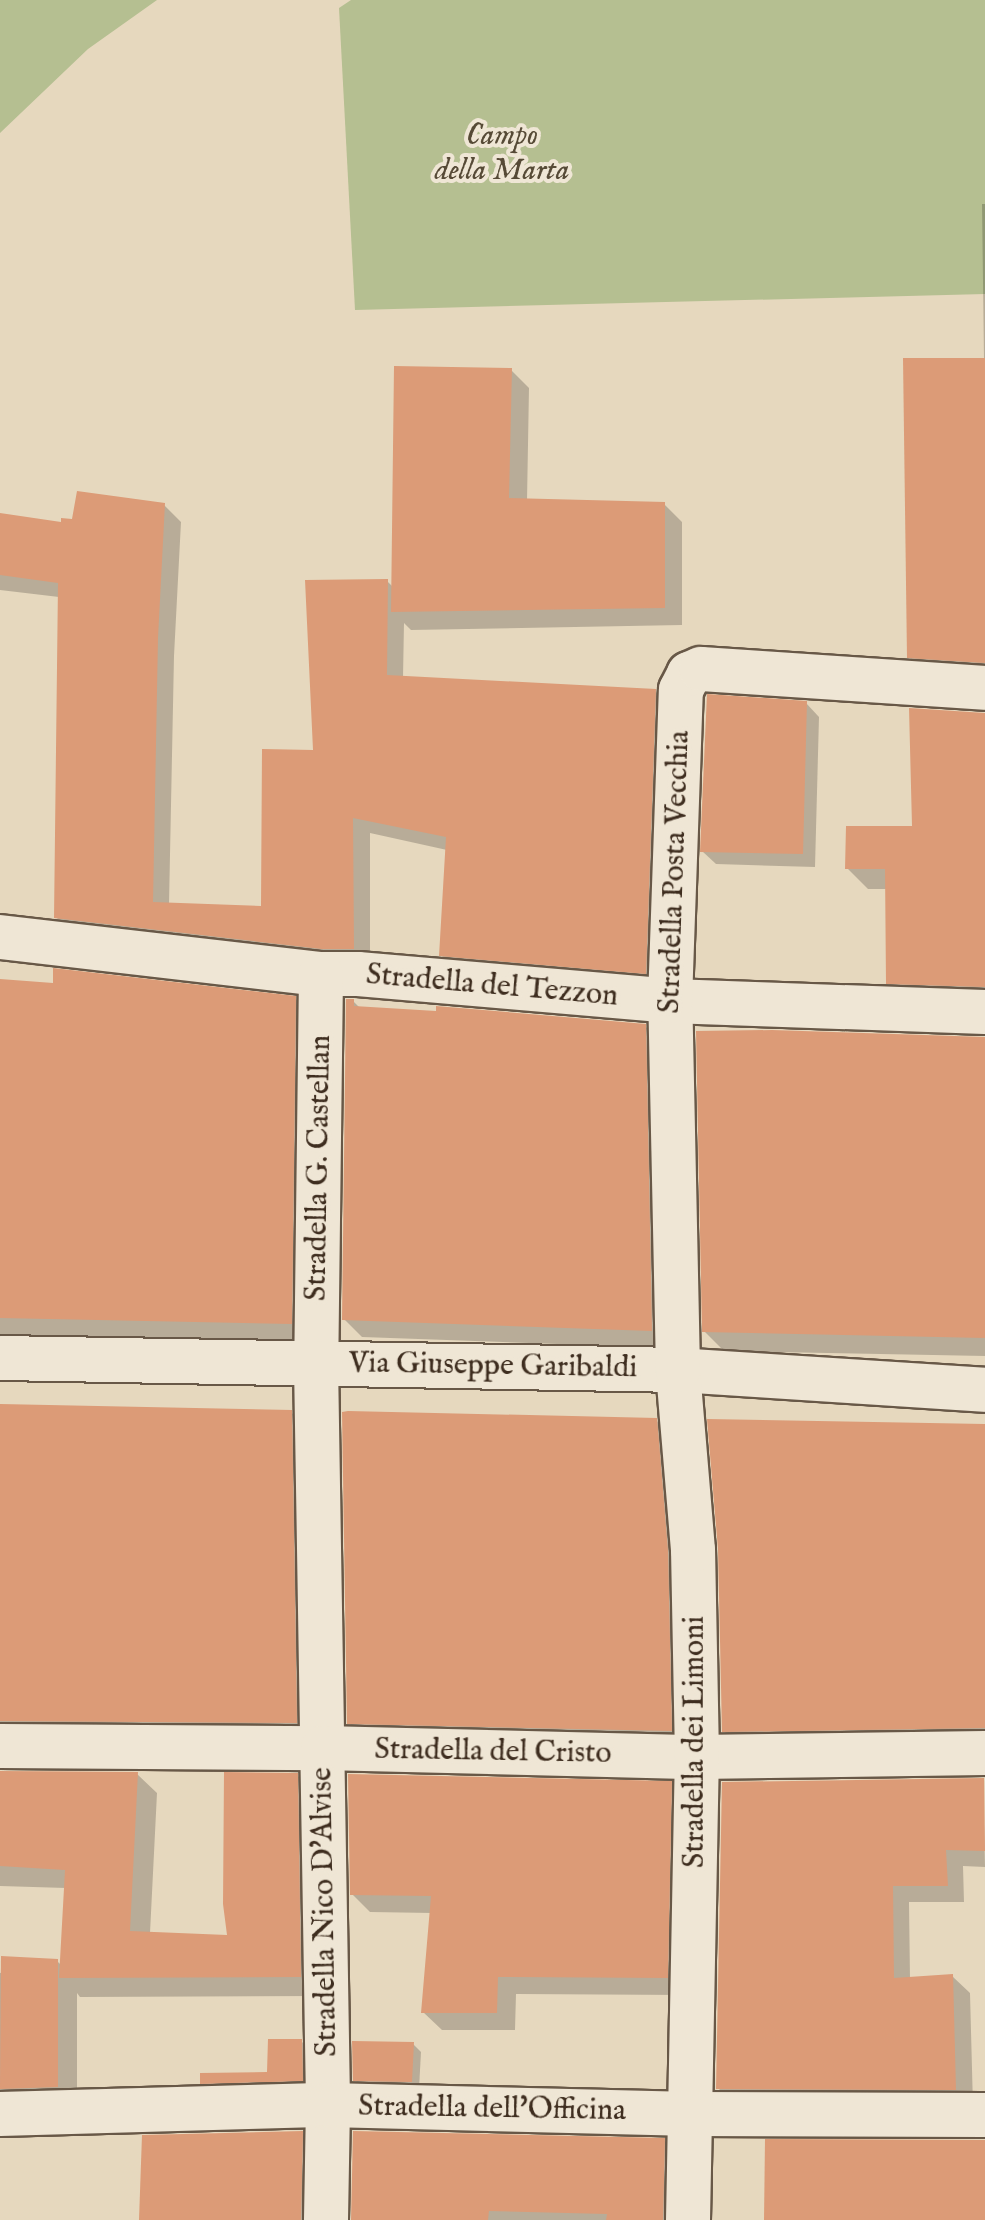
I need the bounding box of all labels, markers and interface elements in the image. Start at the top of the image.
park label: Campo della Marta [435,118,569,188]
street label: Stradella Posta Vecchia [652,730,698,1014]
street label: Stradella del Tezzon [365,957,619,1015]
street label: Stradella G. Castellan [299,1035,339,1301]
street label: Via Giuseppe Garibaldi [348,1345,638,1387]
street label: Stradella dei Limoni [677,1616,713,1868]
street label: Stradella del Cristo [374,1732,612,1772]
street label: Stradella Nico D'Alvise [304,1767,346,2057]
street label: Stradella dell'Officina [358,2089,626,2129]

